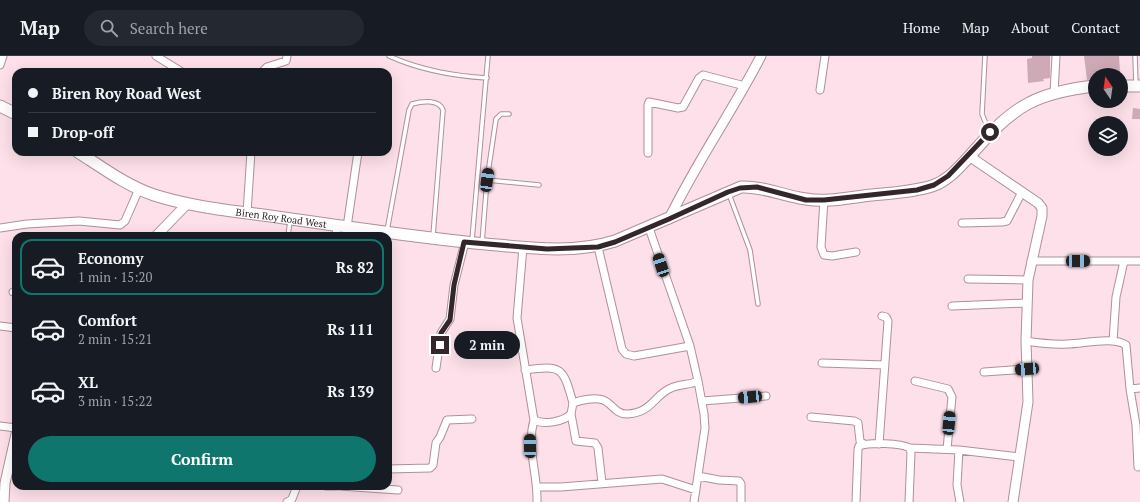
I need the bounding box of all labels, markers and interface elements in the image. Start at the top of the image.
search box [84,10,364,46]
text: Map [20,15,60,40]
icon: search [98,17,120,39]
text: Search here [130,18,208,38]
text: Home [903,18,940,37]
text: Map [962,18,989,37]
text: About [1011,18,1049,37]
text: Contact [1071,18,1120,37]
north arrow [1088,68,1128,108]
map controls [1088,68,1128,156]
text: Biren Roy Road West [52,83,201,103]
button: layers [1088,116,1128,156]
text: Drop-off [52,122,114,142]
route start [981,123,999,141]
car [479,167,495,193]
street label: Biren Roy Road West [235,205,328,231]
text: Economy [78,248,143,268]
icon: car [30,249,66,285]
car [652,252,670,278]
car [1066,255,1090,267]
text: Rs 82 [336,257,374,277]
text: 1 min · 15:20 [78,268,152,286]
text: Comfort [78,310,137,330]
icon: car [30,311,66,347]
text: Rs 111 [327,319,374,339]
text: 2 min · 15:21 [78,330,152,348]
callout: 2 min [454,331,520,359]
route end [431,336,449,354]
text: 2 min [469,336,505,354]
car [1015,362,1039,376]
text: XL [78,372,98,392]
icon: car [30,373,66,409]
text: Rs 139 [327,381,374,401]
car [738,390,762,404]
text: 3 min · 15:22 [78,392,152,410]
car [942,411,956,435]
car [524,434,536,458]
button: Confirm [28,436,376,482]

